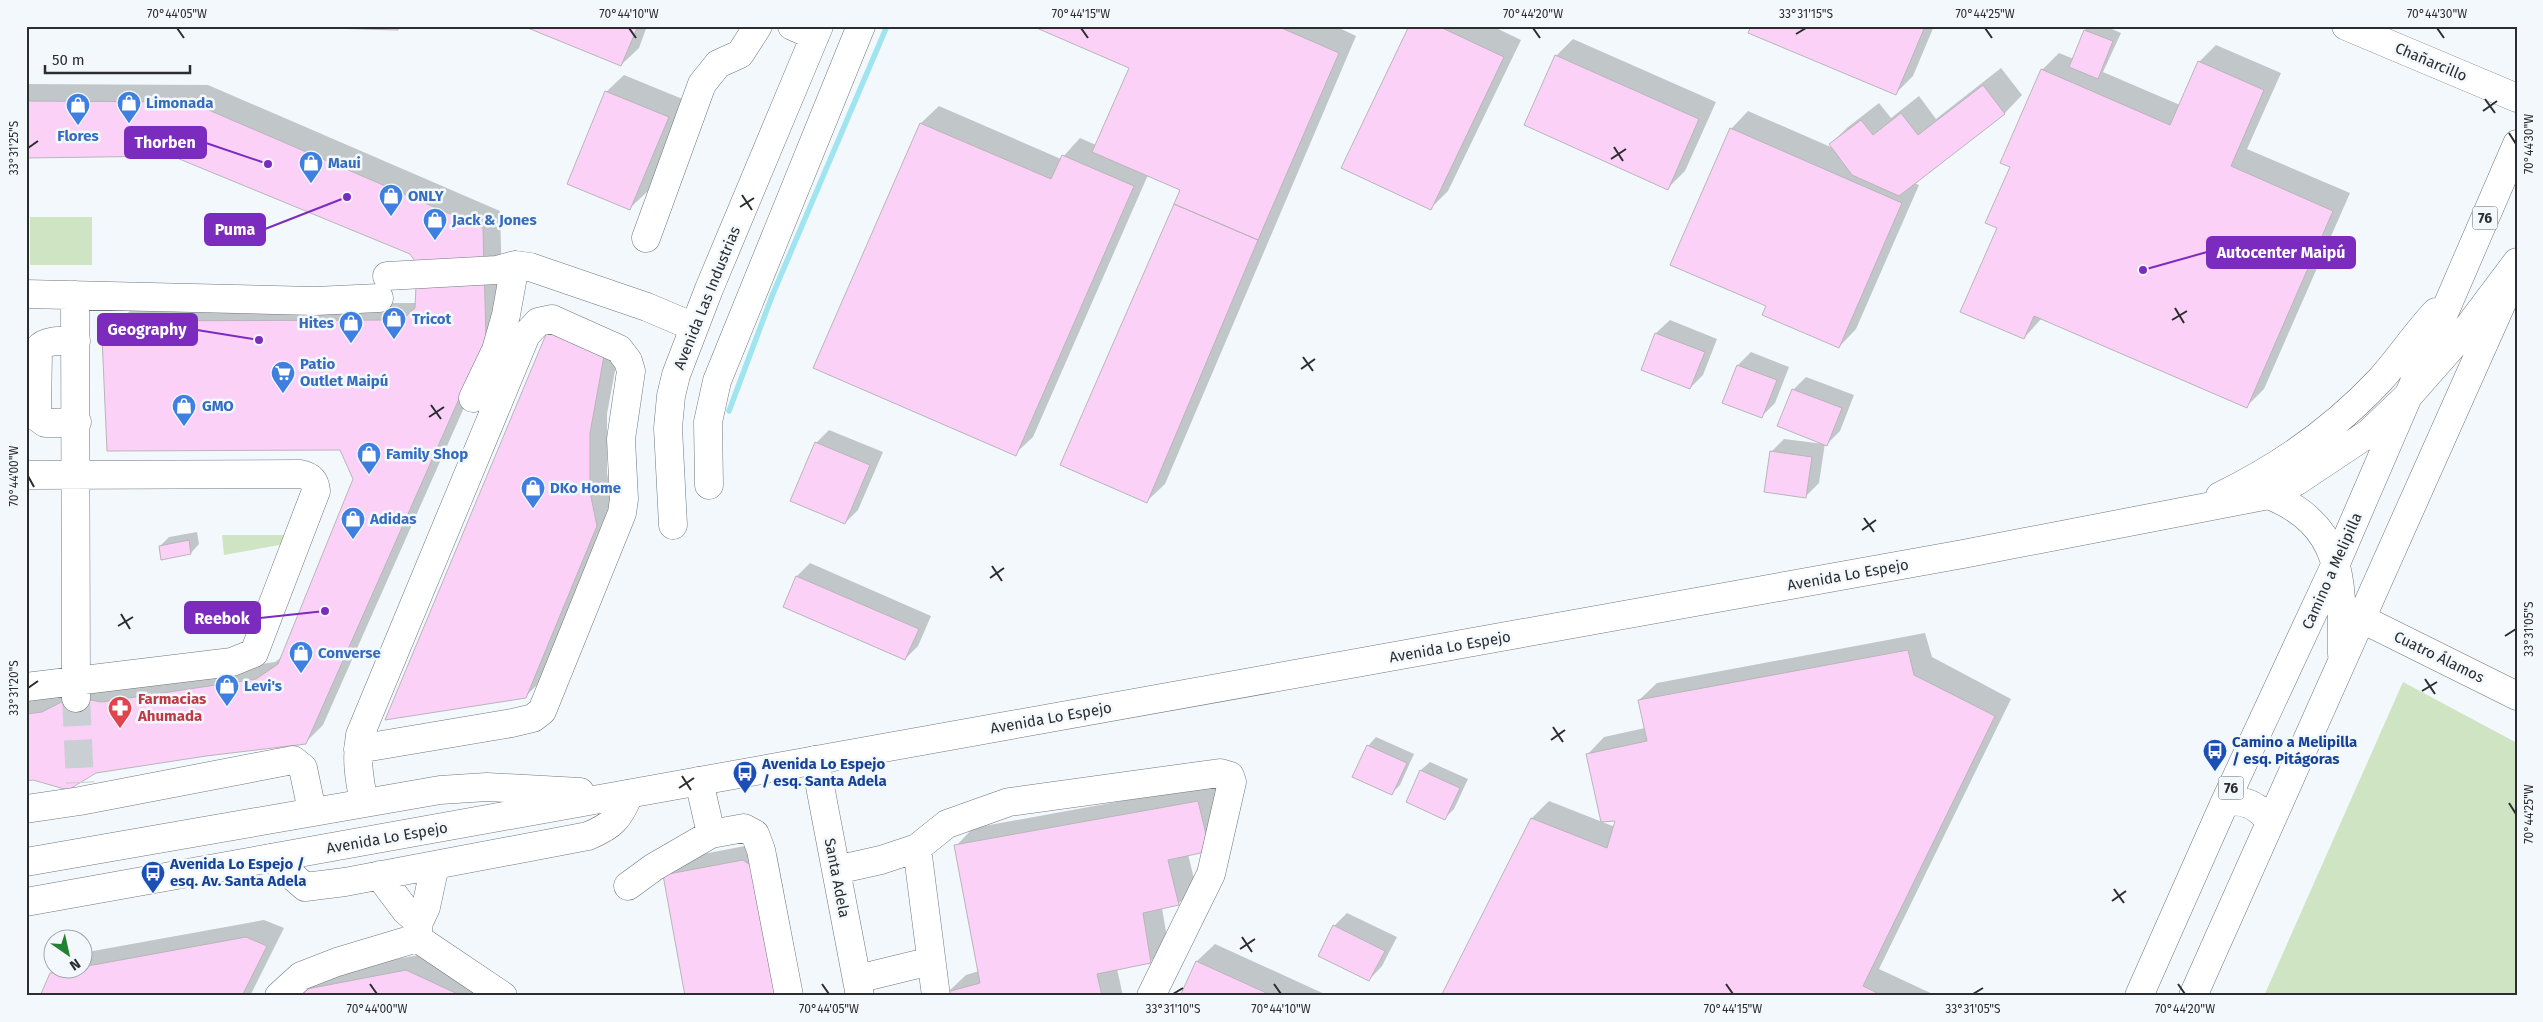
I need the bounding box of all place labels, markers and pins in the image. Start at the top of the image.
shop icon: Limonada [116,90,142,124]
shop icon: Flores [65,92,91,126]
place label: Limonada [146,94,213,112]
place label: Flores [57,127,99,145]
callout: Thorben [125,127,206,158]
shop icon: Maui [298,150,324,184]
place label: Maui [328,154,361,172]
shop icon: ONLY [378,183,404,217]
place label: ONLY [408,187,445,205]
shop icon: Jack & Jones [422,207,448,241]
place label: Jack & Jones [451,211,537,229]
callout: Puma [205,214,265,245]
callout: Autocenter Maipú [2207,237,2355,268]
shop icon: Tricot [381,306,407,340]
shop icon: Hites [338,310,364,344]
place label: Tricot [412,310,452,328]
callout: Geography [98,314,197,345]
place label: Hites [299,314,334,332]
place label: Patio Outlet Maipú [300,355,388,390]
supermarket icon: Patio Outlet Maipú [270,360,296,394]
shop icon: GMO [171,393,197,427]
place label: GMO [202,397,234,415]
shop icon: Family Shop [356,441,382,475]
place label: Family Shop [386,445,468,463]
shop icon: DKo Home [520,475,546,509]
place label: DKo Home [550,479,621,497]
shop icon: Adidas [340,506,366,540]
place label: Adidas [369,510,416,528]
callout: Reebok [185,602,260,633]
shop icon: Converse [288,640,314,674]
place label: Converse [318,644,381,662]
shop icon: Levi's [214,673,240,707]
place label: Levi's [244,677,282,695]
place label: Farmacias Ahumada [137,690,206,725]
pharmacy icon: Farmacias Ahumada [107,695,133,729]
place label: Camino a Melipilla / esq. Pitágoras [2232,733,2357,768]
bus stop icon: Camino a Melipilla / esq. Pitágoras [2202,738,2228,772]
place label: Avenida Lo Espejo / esq. Santa Adela [761,755,887,790]
bus stop icon: Avenida Lo Espejo / esq. Santa Adela [732,760,758,794]
place label: Avenida Lo Espejo / esq. Av. Santa Adela [169,855,306,890]
bus stop icon: Avenida Lo Espejo / esq. Av. Santa Adela [140,860,166,894]

